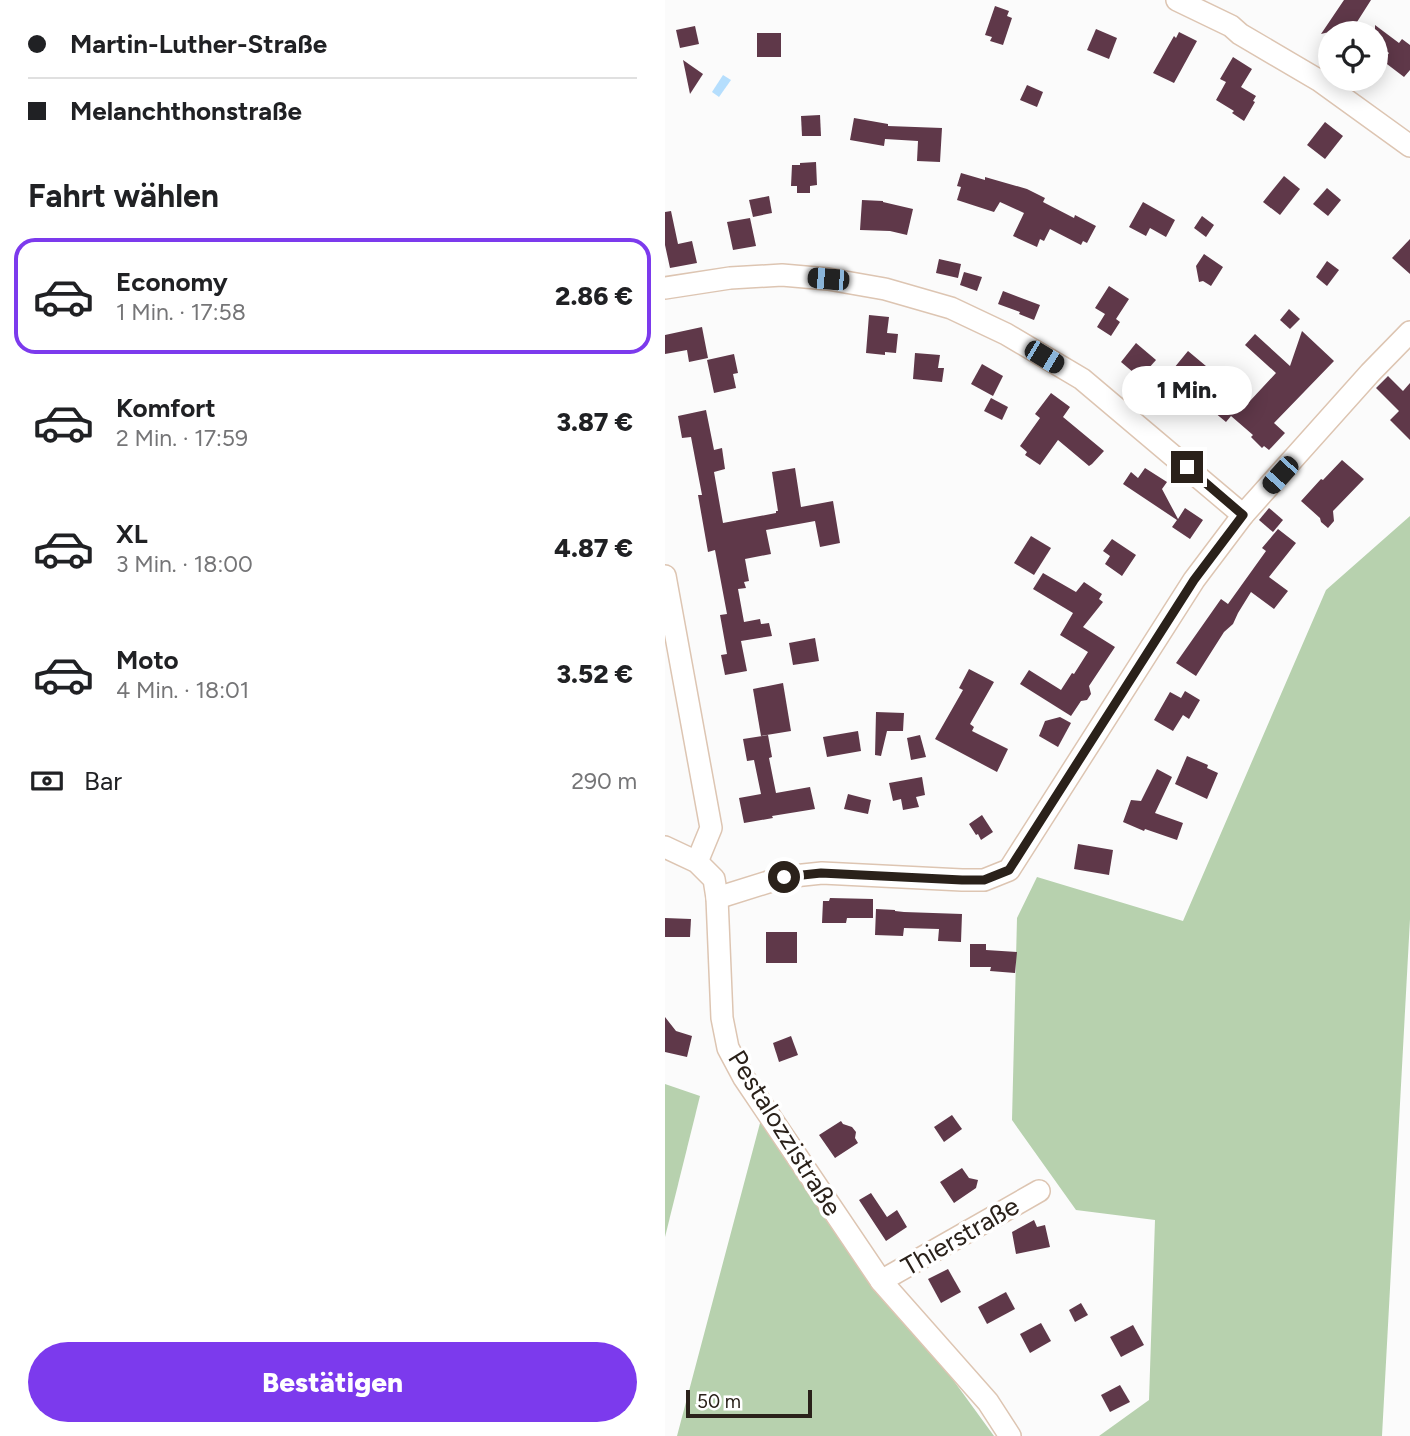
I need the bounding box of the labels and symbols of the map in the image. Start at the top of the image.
car [807,267,850,291]
car [1021,337,1068,377]
callout: 1 Min. [1122,365,1252,414]
route end [1171,451,1203,483]
car [1259,452,1302,498]
route start [768,861,800,893]
street label: Pestalozzistraße [721,1044,849,1222]
street label: Thierstraße [895,1189,1025,1283]
scale bar [686,1387,812,1419]

